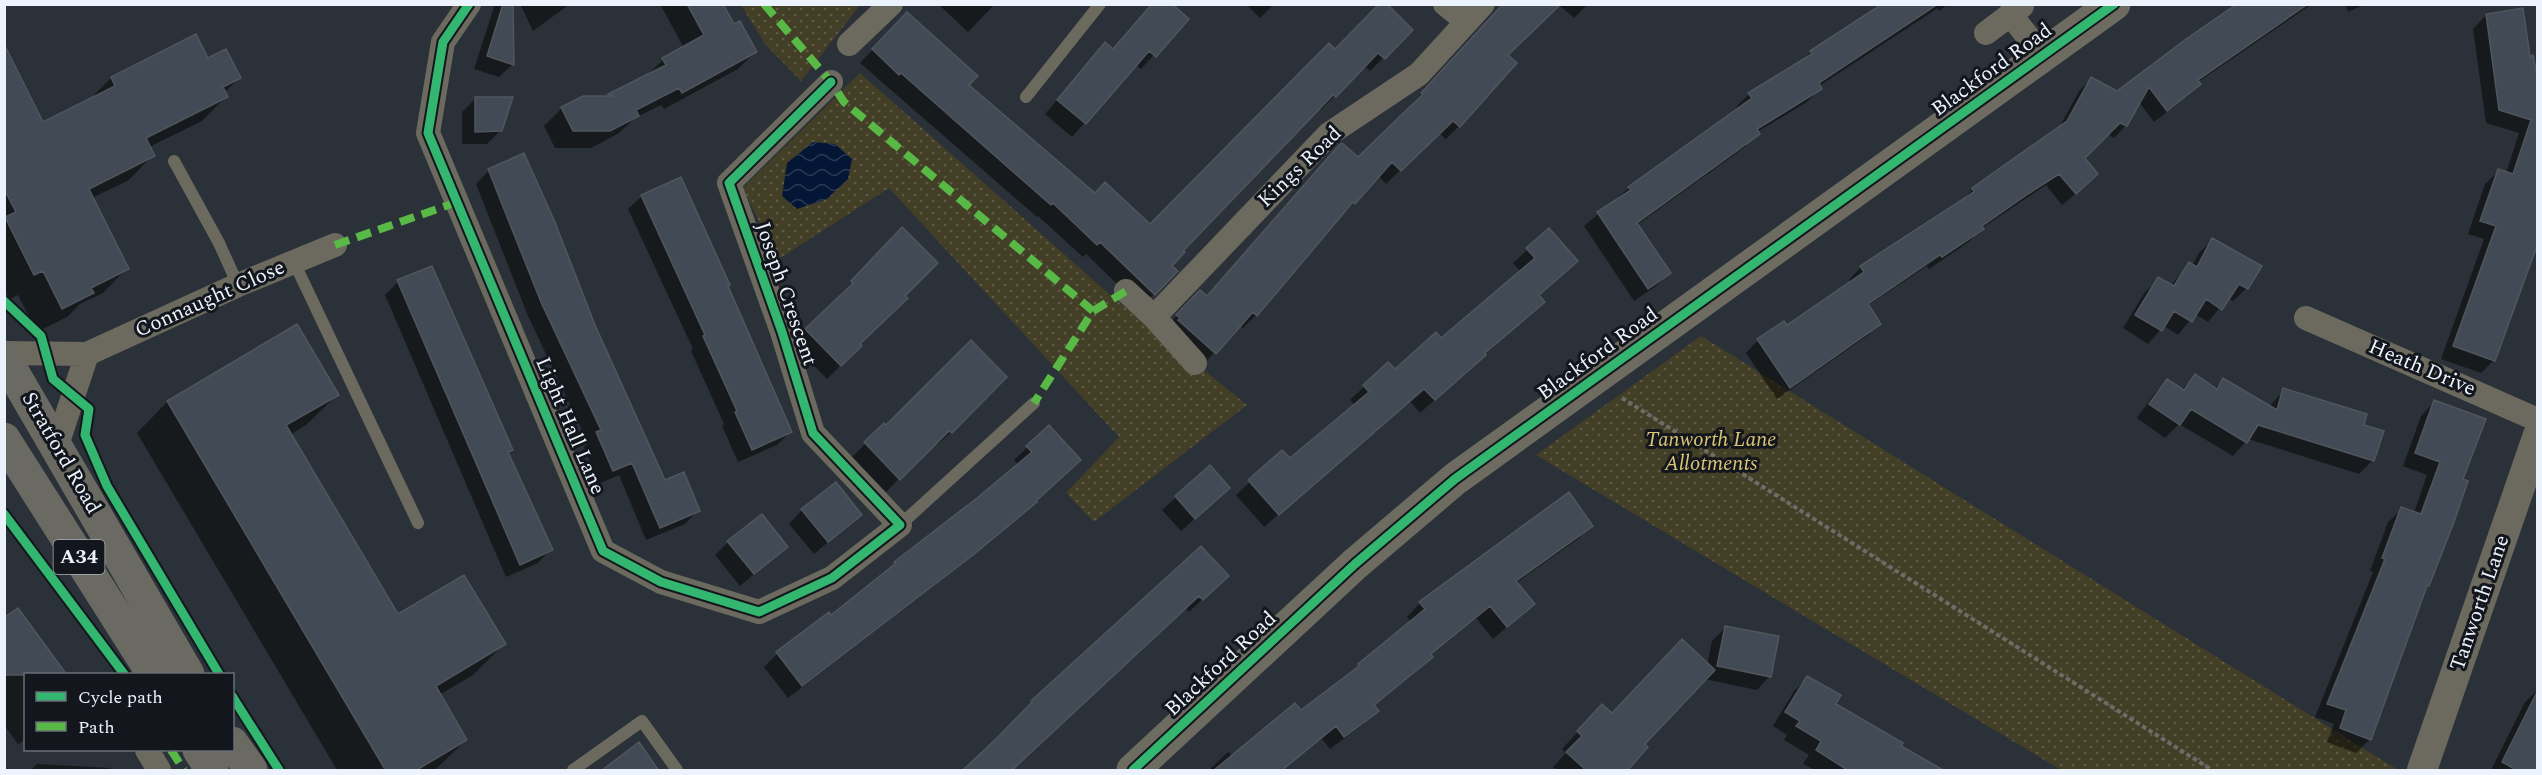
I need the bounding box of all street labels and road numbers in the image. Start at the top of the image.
street label: Blackford Road [1925,15,2059,125]
street label: Kings Road [1251,119,1349,215]
street label: Joseph Crescent [746,218,826,370]
street label: Connaught Close [130,252,290,346]
street label: Blackford Road [1531,299,1665,409]
street label: Heath Drive [2363,331,2481,405]
street label: Light Hall Lane [527,352,613,500]
street label: Stratford Road [13,386,109,520]
street label: Tanworth Lane [2442,531,2518,675]
road number: A34 [54,540,104,574]
street label: Blackford Road [1158,604,1284,724]

